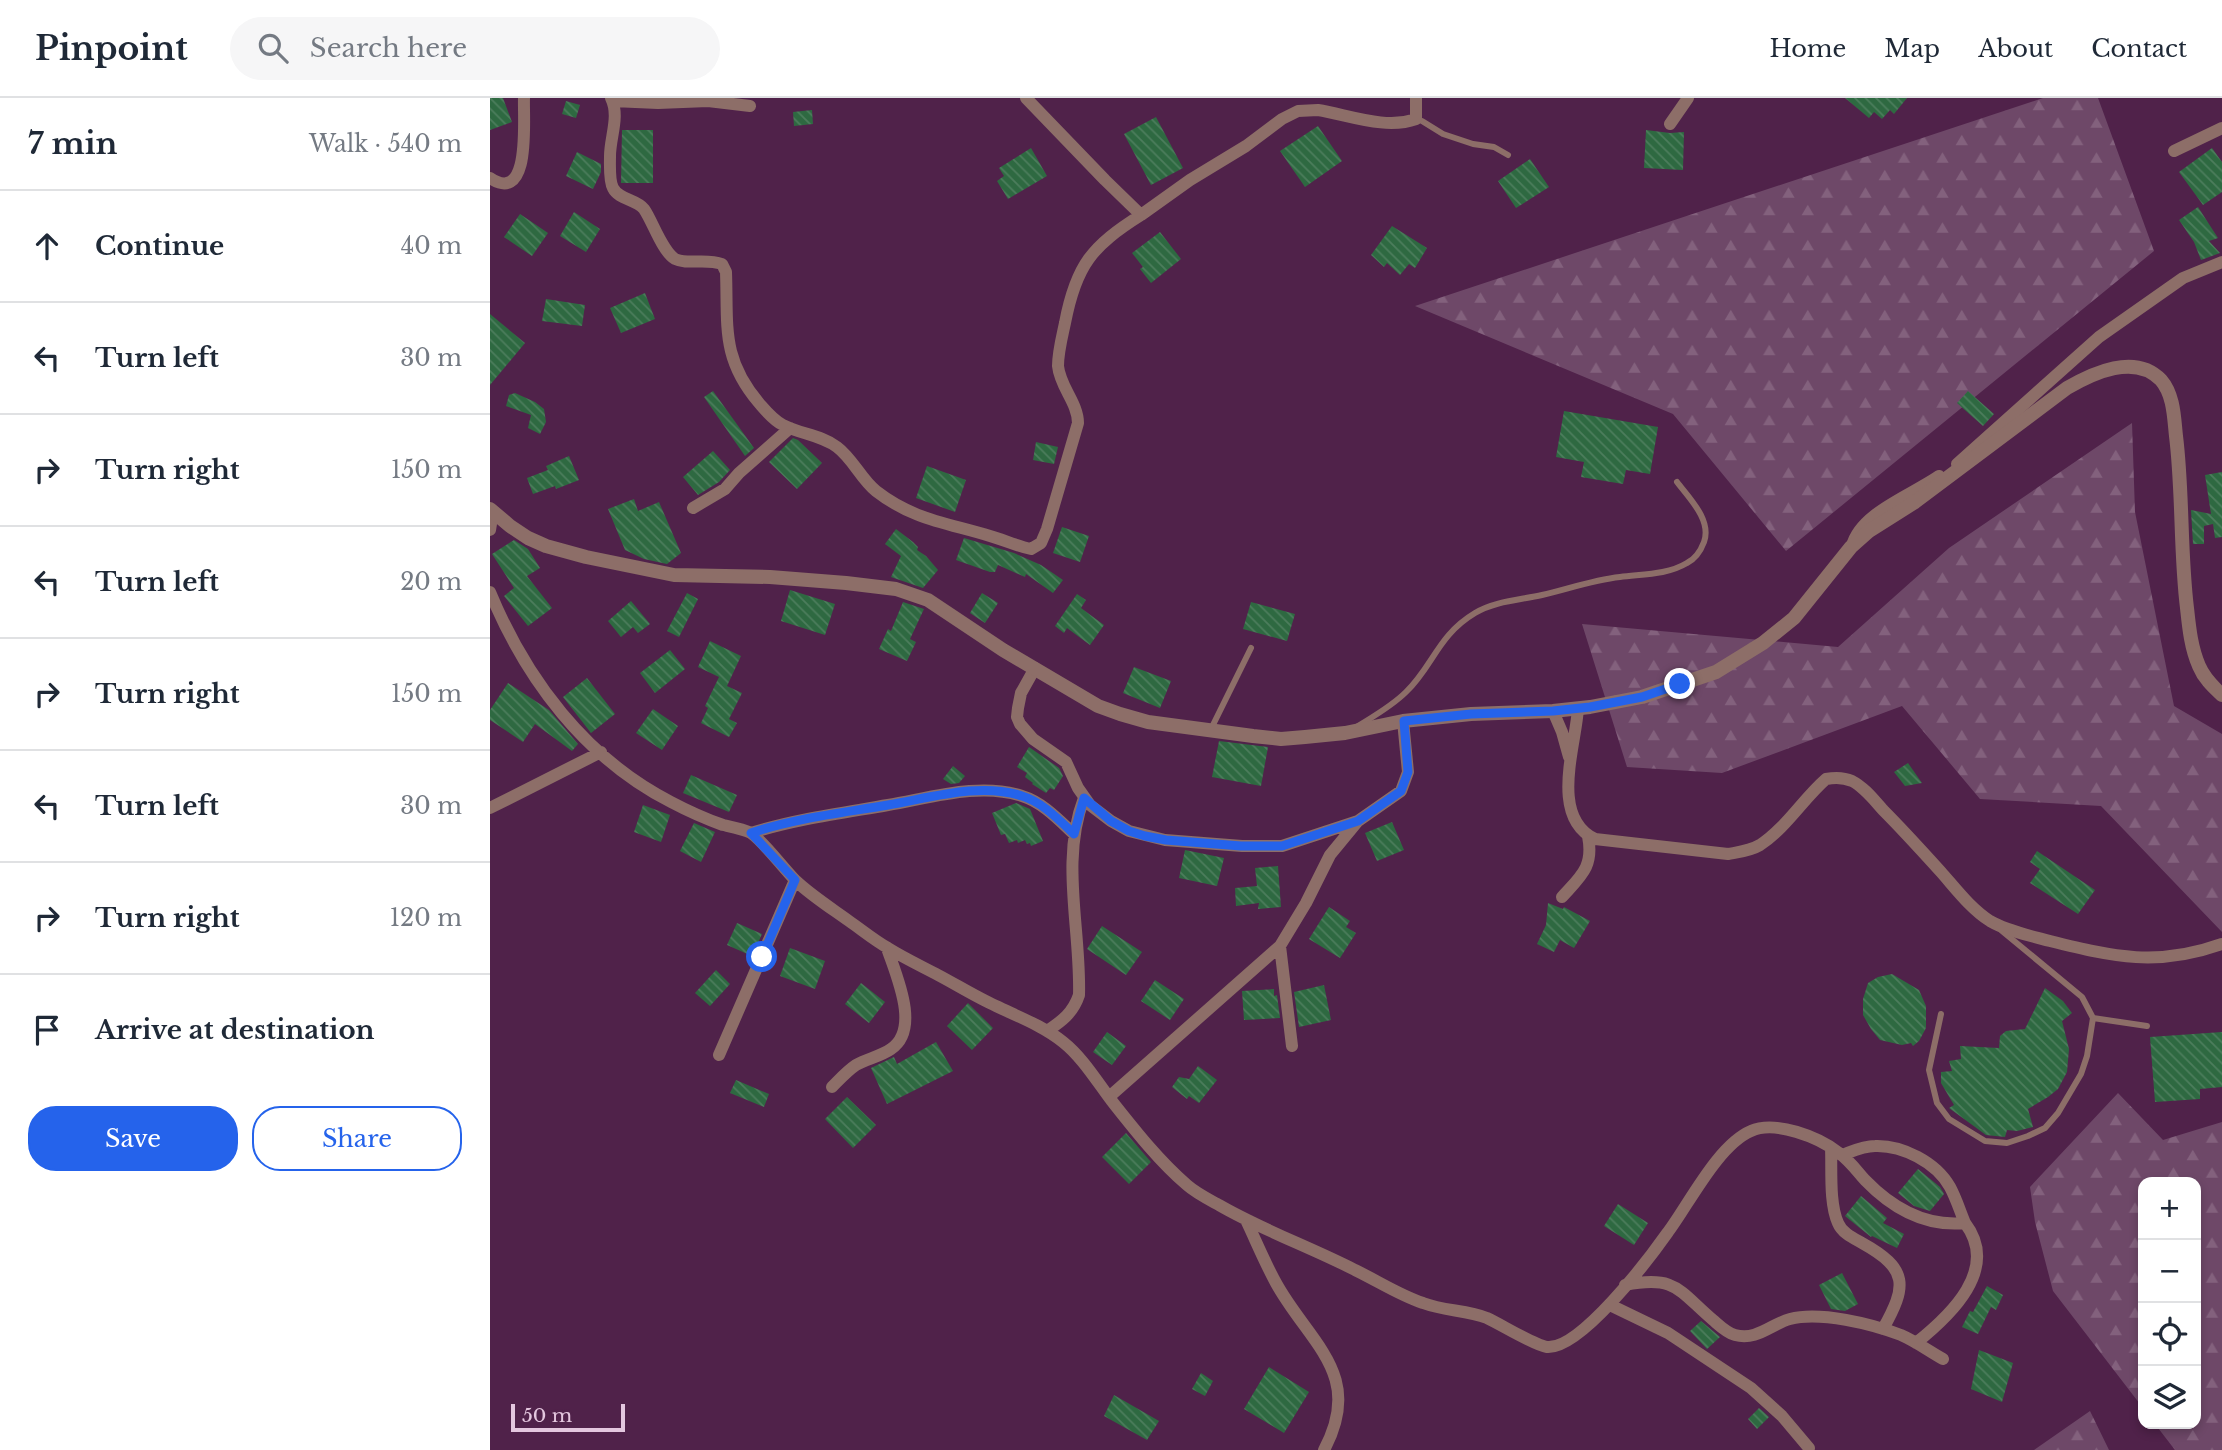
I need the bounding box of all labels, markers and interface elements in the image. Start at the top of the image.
search box [230,17,720,80]
text: Pinpoint [35,28,188,69]
icon: search [254,29,292,67]
text: Search here [310,32,467,64]
text: Home [1770,34,1846,63]
text: Map [1884,34,1940,63]
text: About [1978,34,2053,63]
text: Contact [2091,34,2187,63]
text: 7 min [28,125,117,162]
text: Walk · 540 m [309,130,462,158]
icon: ahead [28,227,66,265]
text: Continue [95,230,224,262]
text: 40 m [401,232,462,260]
icon: left [28,339,66,377]
text: Turn left [95,342,219,374]
text: 30 m [400,344,462,372]
icon: right [28,451,66,489]
text: Turn right [95,454,240,486]
text: 150 m [391,456,462,484]
icon: left [28,563,66,601]
text: Turn left [95,566,219,598]
text: 20 m [400,568,462,596]
route end [1664,668,1695,699]
icon: right [28,675,66,713]
text: Turn right [95,678,240,710]
text: 150 m [391,680,462,708]
icon: left [28,787,66,825]
text: Turn left [95,790,219,822]
text: 30 m [400,792,462,820]
icon: right [28,899,66,937]
text: Turn right [95,902,240,934]
text: 120 m [390,904,462,932]
route start [746,941,777,972]
icon: arrive [28,1011,66,1049]
text: Arrive at destination [95,1014,375,1046]
button: Save [28,1106,238,1171]
button: Share [252,1106,462,1171]
map controls [2138,1177,2201,1429]
button: + [2138,1177,2201,1240]
button: − [2138,1240,2201,1303]
button: locate [2138,1303,2201,1366]
button: layers [2138,1366,2201,1429]
scale bar [511,1401,625,1433]
text: 50 m [522,1404,572,1427]

